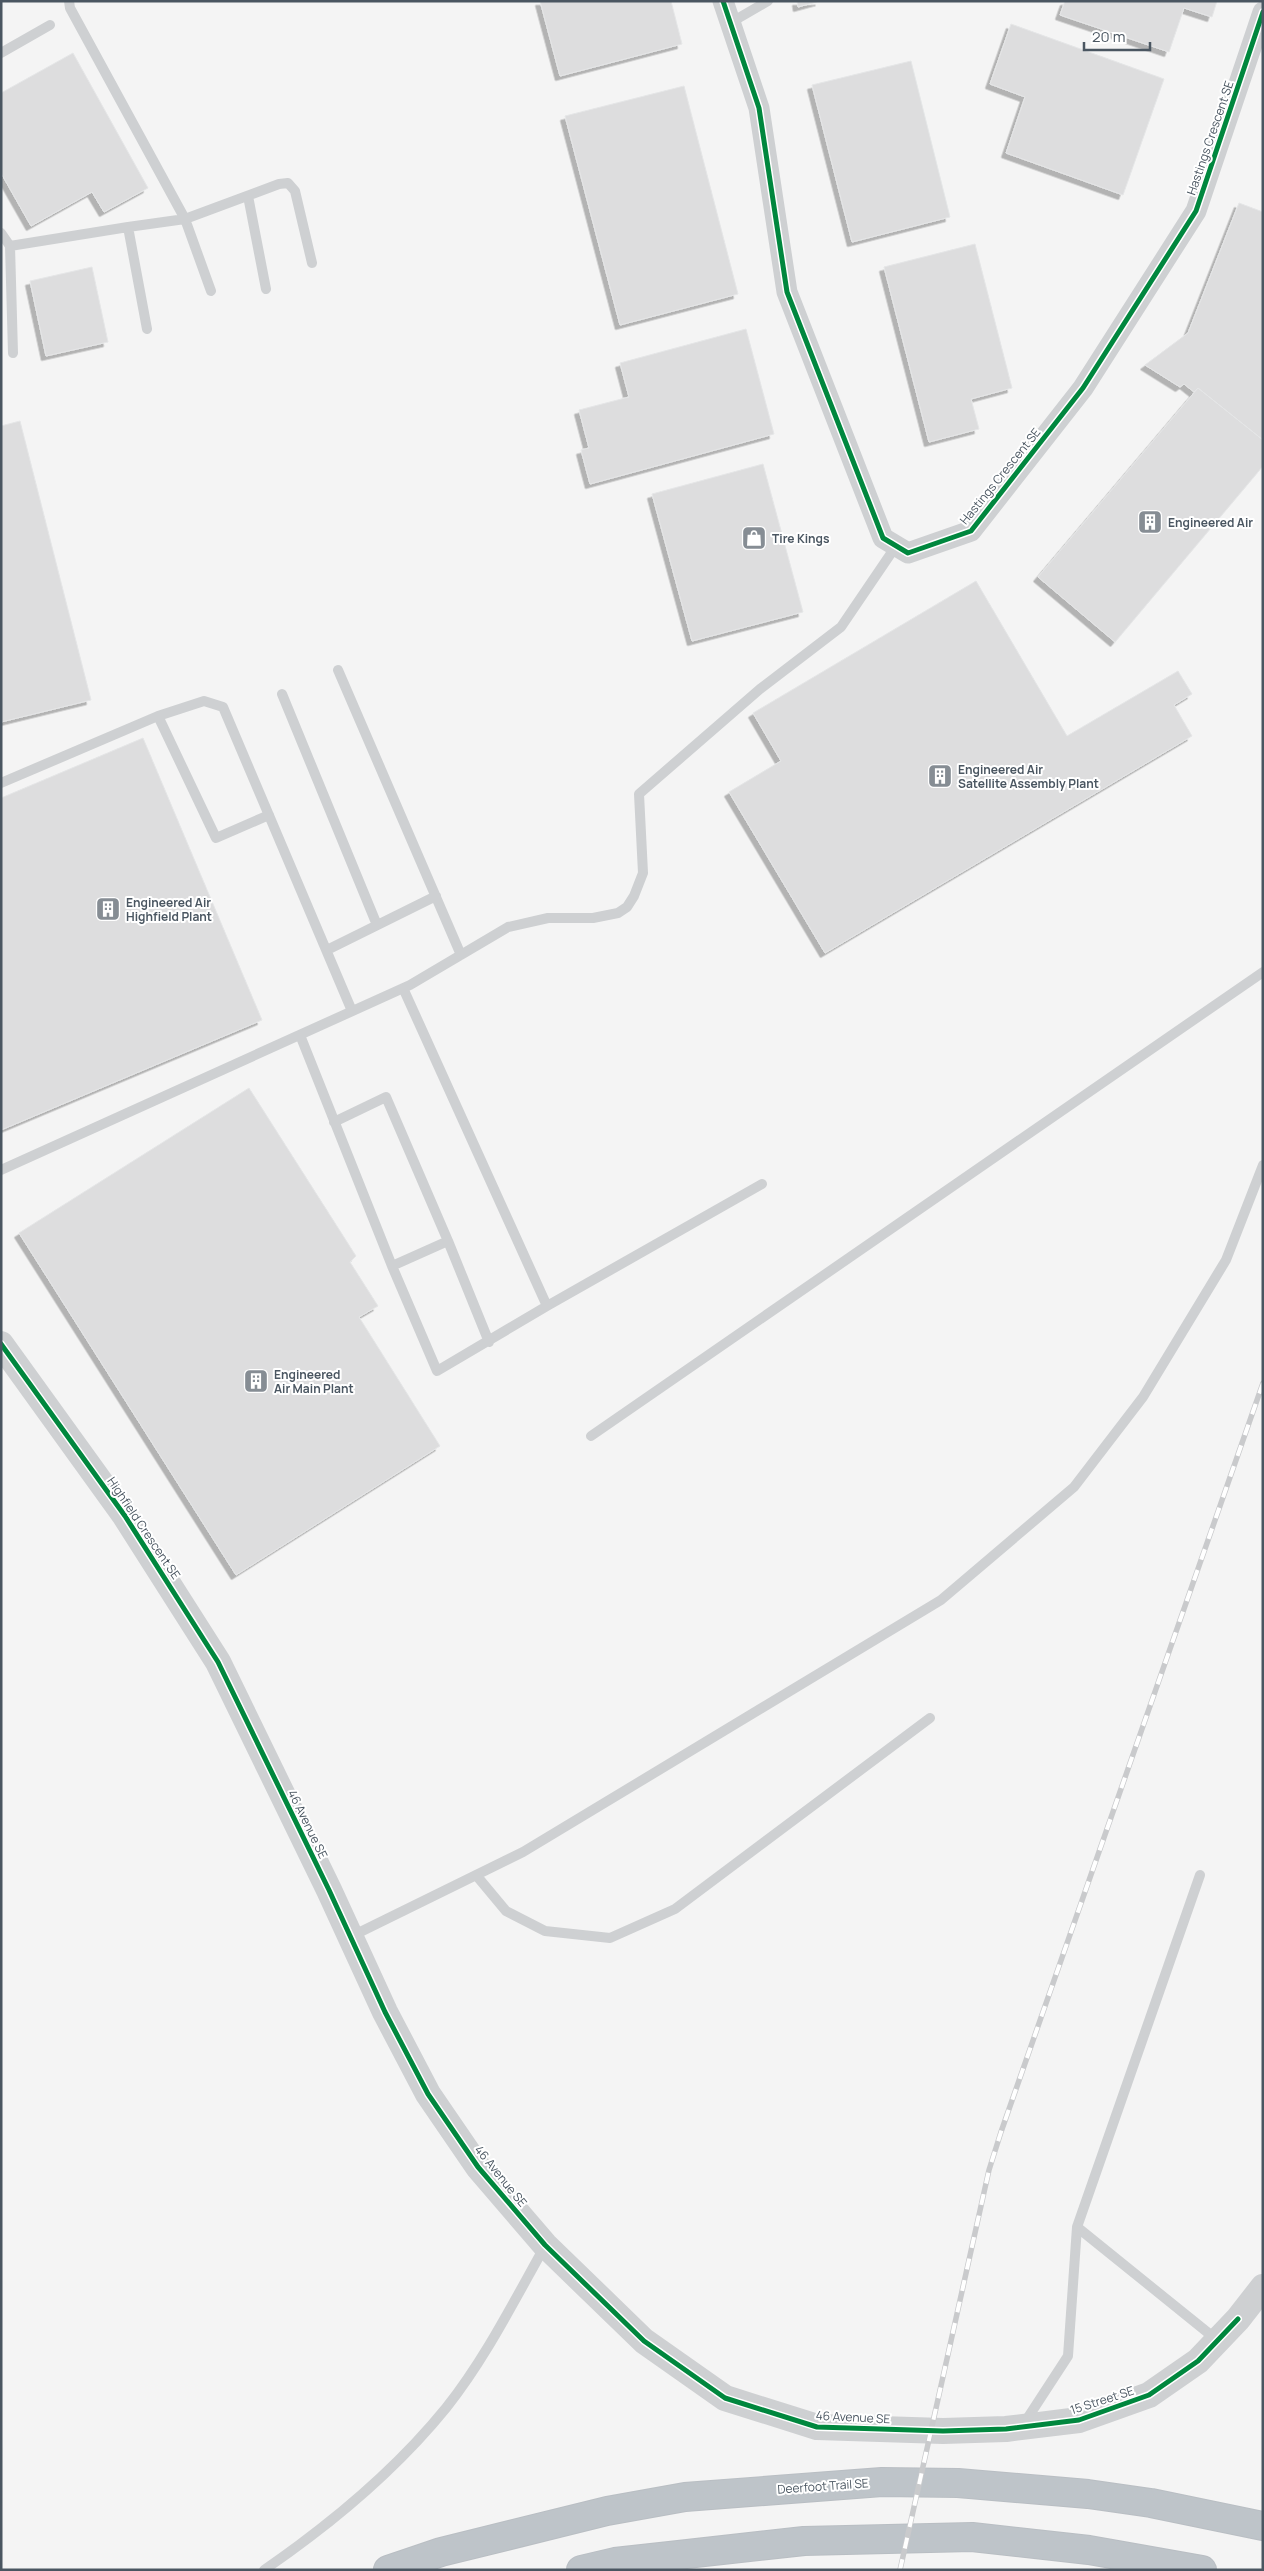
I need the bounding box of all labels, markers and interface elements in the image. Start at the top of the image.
scale bar [1084,20,1150,52]
text: 20 m [1092,26,1125,47]
street label: Hastings Crescent SE [1182,78,1238,197]
street label: Hastings Crescent SE [956,424,1044,528]
building icon: Engineered Air [1137,509,1163,535]
place label: Engineered Air [1168,514,1253,531]
shop icon: Tire Kings [741,525,767,551]
place label: Tire Kings [772,530,830,547]
place label: Engineered Air Satellite Assembly Plant [958,761,1099,792]
building icon: Engineered Air Satellite Assembly Plant [927,763,953,789]
place label: Engineered Air Highfield Plant [126,894,212,925]
building icon: Engineered Air Highfield Plant [95,896,121,922]
place label: Engineered Air Main Plant [274,1366,354,1397]
building icon: Engineered Air Main Plant [243,1368,269,1394]
street label: Highfield Crescent SE [103,1474,185,1583]
street label: 46 Avenue SE [284,1787,332,1861]
street label: 46 Avenue SE [471,2142,531,2210]
street label: 15 Street SE [1068,2382,1136,2418]
street label: 46 Avenue SE [815,2407,891,2427]
street label: Deerfoot Trail SE [777,2474,869,2498]

